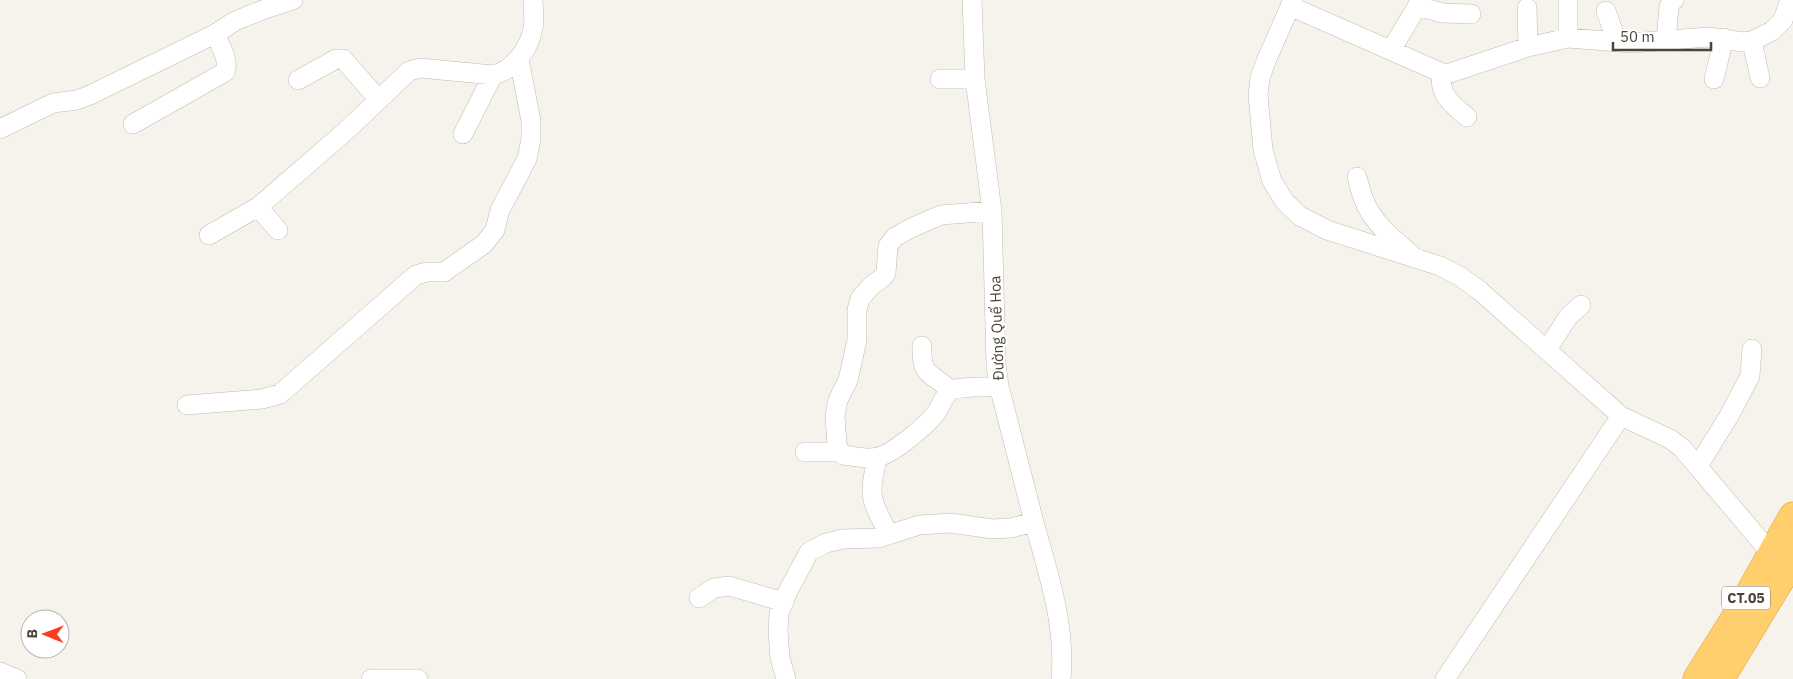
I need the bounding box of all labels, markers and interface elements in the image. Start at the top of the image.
scale bar [1613,20,1710,52]
text: 50 m [1620,27,1655,46]
street label: Đường Quế Hoa [985,275,1008,381]
road number: CT.05 [1722,586,1770,610]
north arrow [20,609,70,659]
text: B [23,629,41,639]

